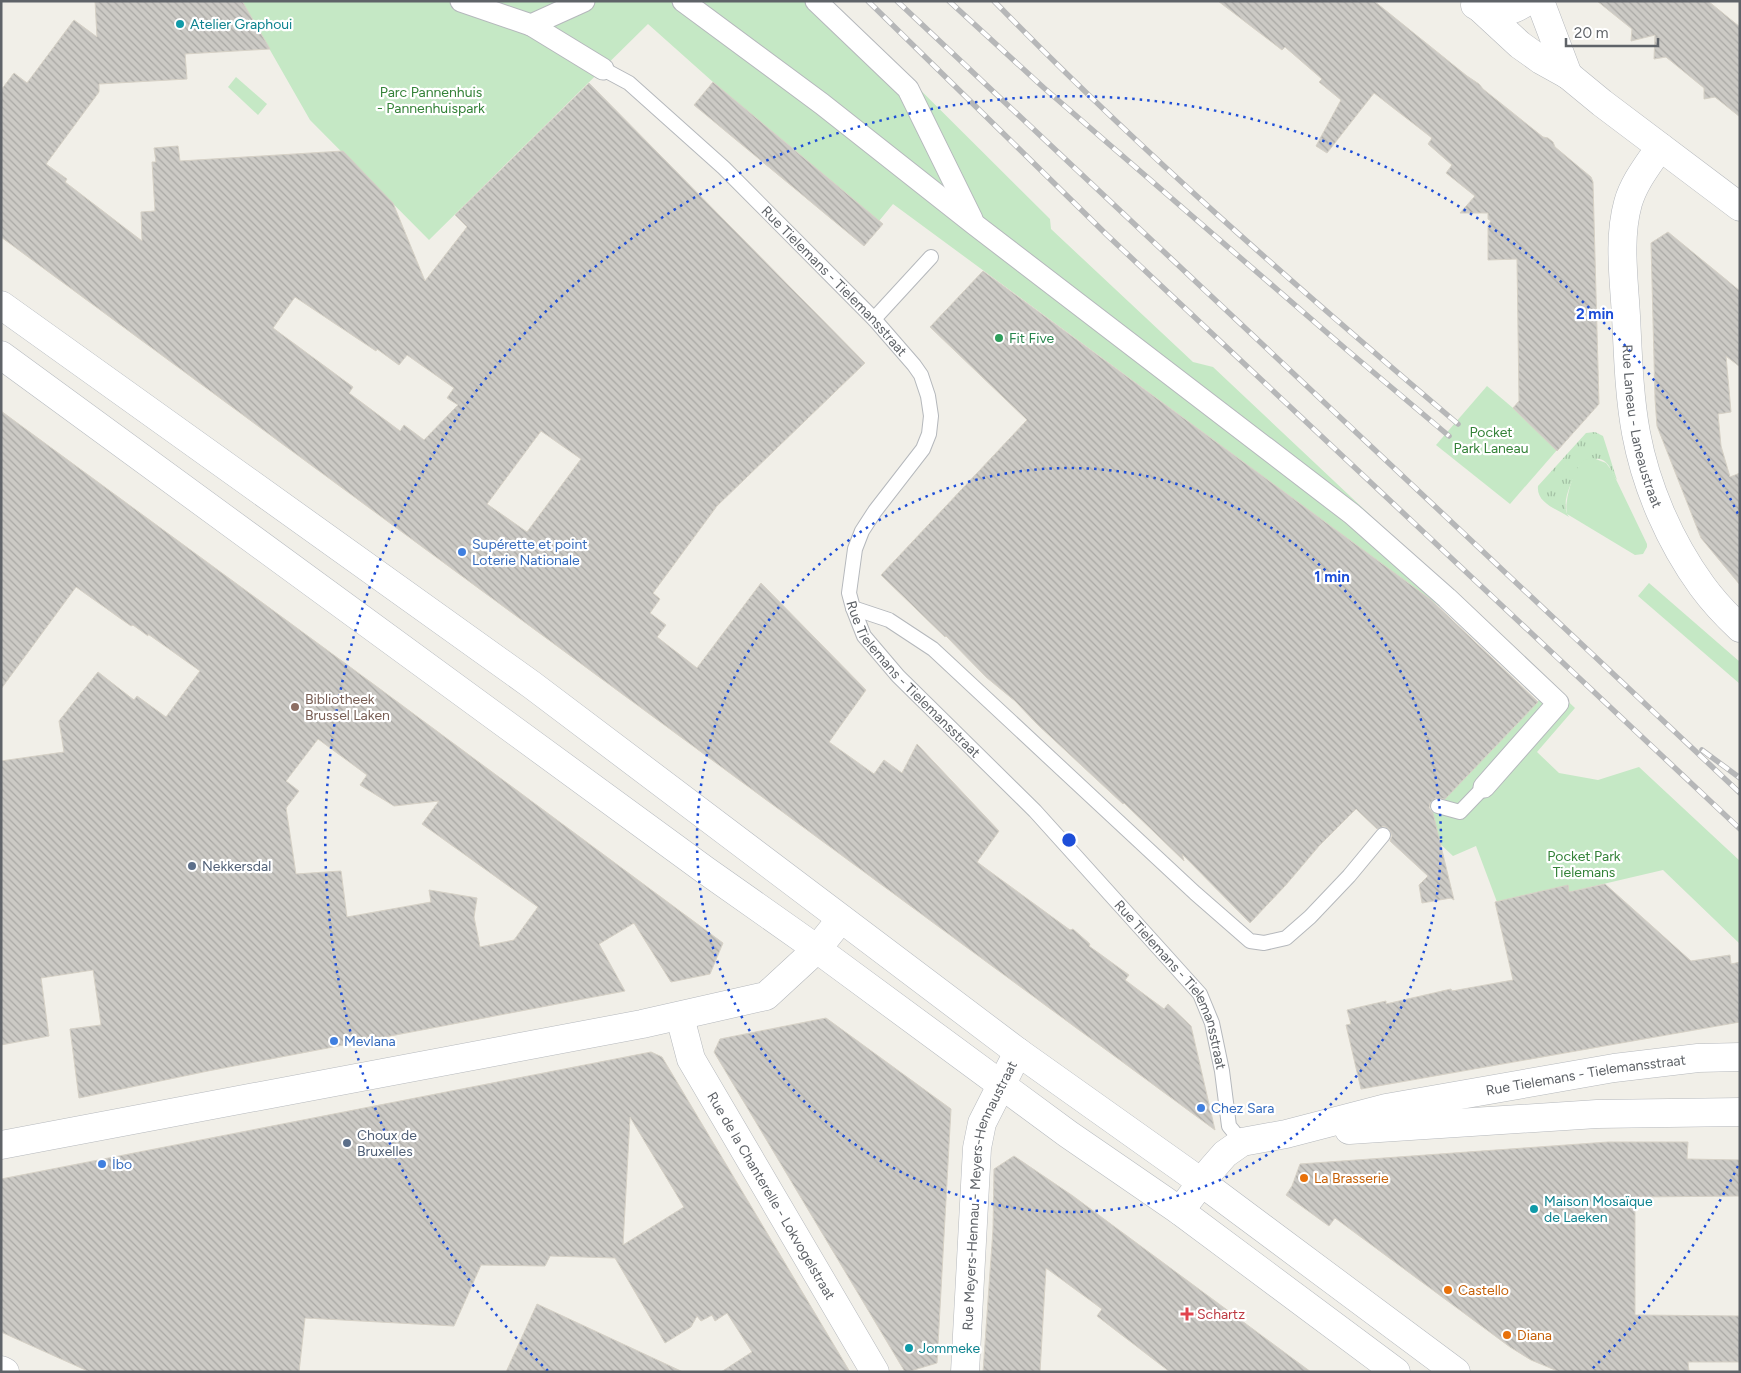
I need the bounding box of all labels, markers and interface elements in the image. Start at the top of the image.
scale bar [1566,15,1658,47]
place label: Atelier Graphoui [190,16,292,33]
marker: Atelier Graphoui [174,18,186,30]
text: 20 m [1574,24,1608,42]
park label: Parc Pannenhuis - Pannenhuispark [377,84,485,117]
street label: Rue Tielemans - Tielemansstraat [758,203,910,360]
text: 2 min [1576,305,1614,323]
place label: Fit Five [1009,330,1055,347]
marker: Fit Five [993,332,1005,344]
street label: Rue Laneau - Laneaustraat [1618,344,1665,510]
park label: Pocket Park Laneau [1454,424,1528,457]
place label: Supérette et point Loterie Nationale [472,536,588,569]
marker: Supérette et point Loterie Nationale [456,546,468,558]
text: 1 min [1314,568,1350,586]
street label: Rue Tielemans - Tielemansstraat [842,599,984,761]
place label: Bibliotheek Brussel Laken [305,691,390,724]
marker: Bibliotheek Brussel Laken [289,701,301,713]
centre of rings [1060,831,1078,849]
park label: Pocket Park Tielemans [1547,848,1621,881]
place label: Nekkersdal [202,858,271,875]
marker: Nekkersdal [186,860,198,872]
street label: Rue Tielemans - Tielemansstraat [1111,897,1229,1071]
place label: Mevlana [344,1033,396,1050]
marker: Mevlana [328,1035,340,1047]
street label: Rue Tielemans - Tielemansstraat [1484,1052,1687,1099]
street label: Rue Meyers-Hennau - Meyers-Hennaustraat [959,1058,1021,1331]
street label: Rue de la Chanterelle - Lokvogelstraat [703,1089,839,1303]
place label: Chez Sara [1211,1100,1275,1117]
marker: Chez Sara [1195,1102,1207,1114]
place label: Choux de Bruxelles [357,1127,417,1160]
marker: Choux de Bruxelles [341,1137,353,1149]
place label: İbo [112,1156,132,1173]
marker: İbo [96,1158,108,1170]
place label: La Brasserie [1314,1170,1389,1187]
marker: La Brasserie [1298,1172,1310,1184]
place label: Maison Mosaïque de Laeken [1544,1193,1653,1226]
marker: Maison Mosaïque de Laeken [1528,1203,1540,1215]
place label: Castello [1458,1282,1509,1299]
marker: Castello [1442,1284,1454,1296]
place label: Schartz [1197,1306,1245,1323]
marker: Schartz [1181,1308,1193,1320]
place label: Diana [1517,1327,1552,1344]
marker: Diana [1501,1329,1513,1341]
place label: Jommeke [919,1340,980,1357]
marker: Jommeke [903,1342,915,1354]

